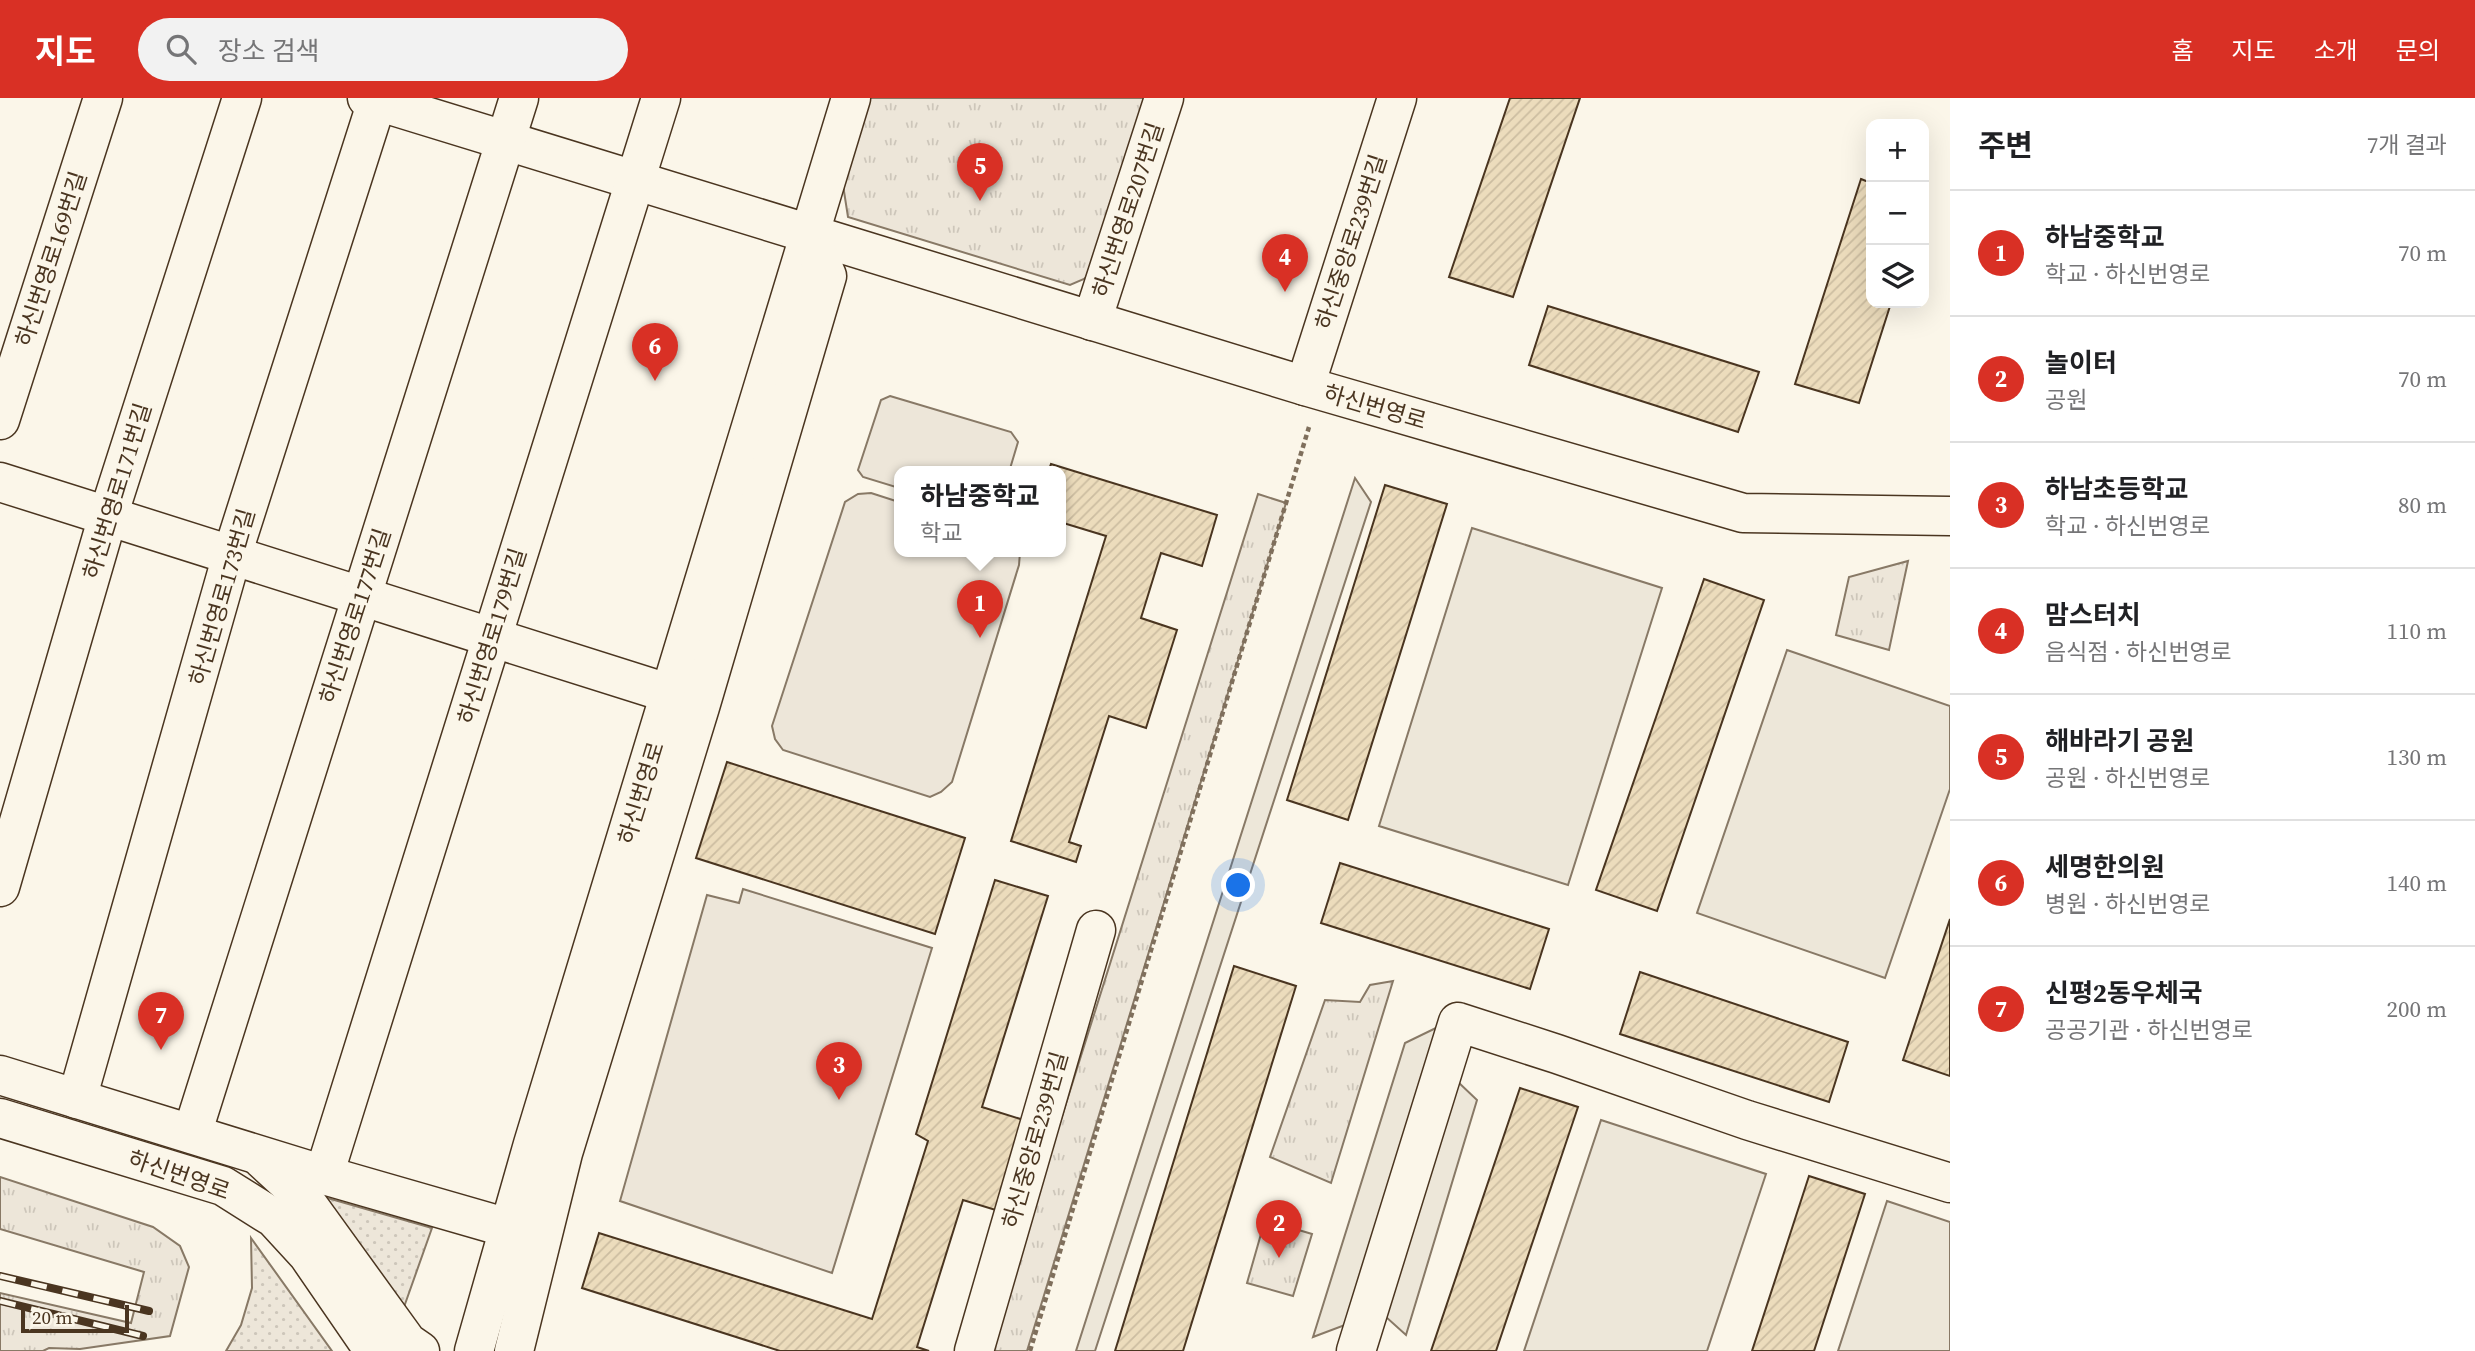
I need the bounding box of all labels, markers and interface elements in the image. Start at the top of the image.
search box [138,18,628,81]
text: 지도 [35,29,96,74]
icon: search [162,30,200,68]
text: 장소 검색 [218,33,319,69]
text: 홈 [2171,34,2193,67]
text: 지도 [2231,34,2276,67]
text: 소개 [2314,34,2358,67]
text: 문의 [2396,34,2440,67]
street label: 하신번영로207번길 [1085,118,1171,302]
map controls [1866,119,1929,308]
button: + [1866,119,1929,182]
text: 주변 [1978,125,2033,166]
text: 7개 결과 [2367,129,2447,161]
pin: 5 [957,143,1003,201]
street label: 하신중앙로239번길 [1308,150,1394,334]
street label: 하신번영로169번길 [8,167,94,351]
button: − [1866,182,1929,245]
text: 하남중학교 [2045,219,2165,255]
pin: 4 [1262,234,1308,292]
text: 1 [1995,237,2007,269]
text: 70 m [2398,237,2447,269]
button: layers [1866,245,1929,308]
text: 학교 · 하신번영로 [2045,258,2211,290]
pin: 6 [632,323,678,381]
text: 놀이터 [2045,345,2117,381]
text: 2 [1995,363,2007,395]
text: 70 m [2398,363,2447,395]
street label: 하신번영로 [1320,377,1430,437]
text: 공원 [2045,384,2087,416]
street label: 하신번영로171번길 [75,399,159,583]
popup [894,466,1066,557]
text: 하남초등학교 [2045,471,2189,507]
text: 하남중학교 [920,478,1040,514]
text: 3 [1995,489,2007,521]
text: 80 m [2398,489,2447,521]
street label: 하신번영로173번길 [181,505,263,689]
text: 학교 · 하신번영로 [2045,510,2211,542]
text: 학교 [920,517,963,549]
street label: 하신번영로177번길 [312,524,398,708]
street label: 하신번영로179번길 [450,544,534,728]
pin: 1 [957,580,1003,638]
text: 맘스터치 [2045,597,2141,633]
text: 4 [1995,615,2007,647]
text: 110 m [2386,615,2447,647]
text: 음식점 · 하신번영로 [2045,636,2232,668]
text: 해바라기 공원 [2045,723,2194,759]
street label: 하신번영로 [610,738,672,848]
text: 5 [1995,741,2007,773]
text: 130 m [2386,741,2447,773]
text: 공원 · 하신번영로 [2045,762,2211,794]
text: 세명한의원 [2045,849,2165,885]
text: 6 [1995,867,2007,899]
text: 140 m [2386,867,2447,899]
your location [1221,868,1255,902]
text: 병원 · 하신번영로 [2045,888,2211,920]
text: 신평2동우체국 [2045,975,2203,1011]
pin: 7 [138,992,184,1050]
text: 7 [1995,993,2007,1025]
text: 200 m [2386,993,2447,1025]
text: 공공기관 · 하신번영로 [2045,1014,2253,1046]
pin: 3 [816,1042,862,1100]
street label: 하신중앙로239번길 [994,1048,1076,1232]
street label: 하신번영로 [124,1143,234,1207]
pin: 2 [1256,1200,1302,1258]
scale bar [21,1302,130,1334]
text: 20 m [32,1304,73,1330]

